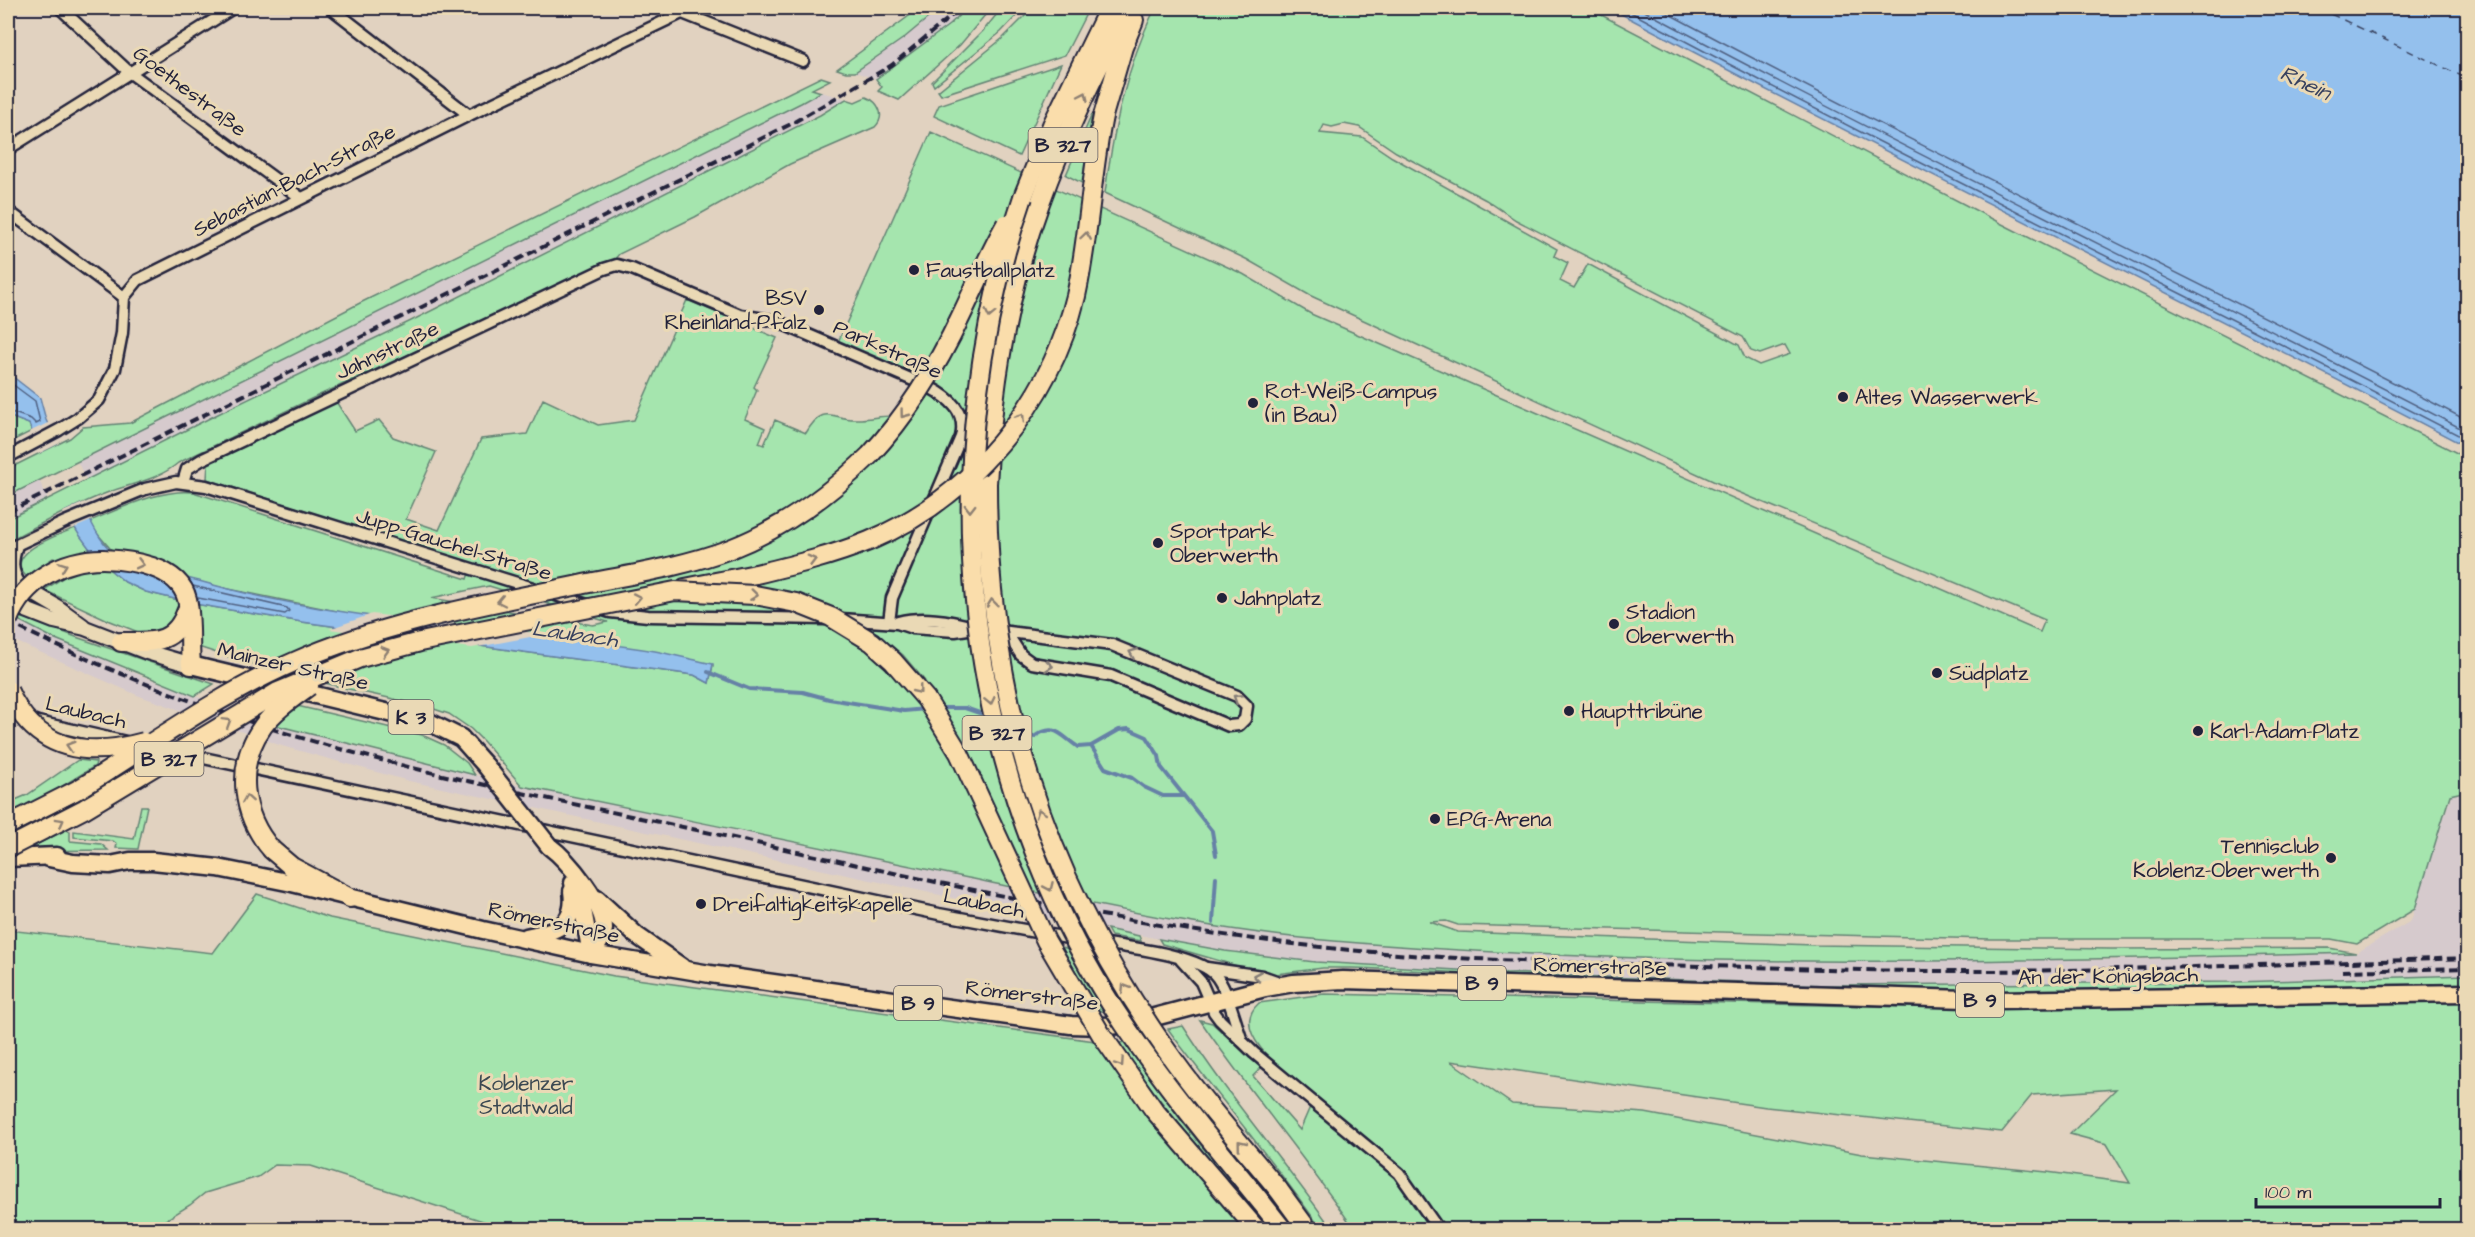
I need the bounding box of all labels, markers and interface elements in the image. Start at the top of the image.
street label: Goethestraße [127,39,253,144]
water label: Rhein [2275,58,2338,109]
one-way arrow [1077,91,1089,102]
street label: Sebastian-Bach-Straße [188,117,400,244]
road number: B 327 [1028,128,1098,162]
one-way arrow [1079,231,1091,240]
place label: Faustballplatz [926,256,1055,286]
marker: Faustballplatz [907,263,921,277]
place label: BSV Rheinland-Pfalz [665,284,808,337]
marker: BSV Rheinland-Pfalz [812,303,826,317]
one-way arrow [984,309,997,319]
street label: Parkstraße [829,313,947,386]
street label: Jahnstraße [331,314,443,387]
place label: Rot-Weiß-Campus (in Bau) [1265,377,1437,430]
place label: Altes Wasserwerk [1855,383,2038,412]
marker: Altes Wasserwerk [1836,390,1850,404]
marker: Rot-Weiß-Campus (in Bau) [1246,396,1260,410]
one-way arrow [901,407,912,418]
one-way arrow [1014,413,1025,424]
street label: Jupp-Gauchel-Straße [352,501,555,589]
one-way arrow [964,503,976,512]
place label: Sportpark Oberwerth [1170,517,1278,570]
marker: Sportpark Oberwerth [1151,536,1165,550]
one-way arrow [806,555,817,567]
one-way arrow [134,557,145,569]
one-way arrow [57,561,67,574]
place label: Jahnplatz [1234,584,1322,614]
one-way arrow [749,589,759,601]
marker: Jahnplatz [1215,591,1229,605]
one-way arrow [632,592,642,605]
one-way arrow [496,594,506,607]
one-way arrow [986,598,999,607]
place label: Stadion Oberwerth [1626,598,1734,651]
water label: Laubach [530,613,621,656]
marker: Stadion Oberwerth [1607,617,1621,631]
street label: Mainzer Straße [215,635,371,698]
one-way arrow [379,646,390,658]
one-way arrow [1128,648,1139,660]
one-way arrow [1045,659,1054,672]
place label: Südplatz [1949,659,2029,689]
marker: Südplatz [1930,666,1944,680]
one-way arrow [911,683,922,694]
street label: Laubach [43,689,130,736]
one-way arrow [1233,694,1244,705]
one-way arrow [983,696,996,706]
place label: Haupttribüne [1581,697,1703,727]
road number: K 3 [388,700,434,734]
marker: Haupttribüne [1562,704,1576,718]
road number: B 327 [962,716,1032,750]
one-way arrow [221,717,231,729]
place label: Karl-Adam-Platz [2210,717,2359,746]
marker: Karl-Adam-Platz [2191,724,2205,738]
one-way arrow [65,741,76,753]
road number: B 327 [134,742,204,776]
one-way arrow [241,794,253,803]
place label: EPG-Arena [1447,805,1552,834]
one-way arrow [1034,808,1047,819]
marker: EPG-Arena [1428,812,1442,826]
one-way arrow [54,818,64,829]
place label: Tennisclub Koblenz-Oberwerth [2133,832,2320,885]
marker: Tennisclub Koblenz-Oberwerth [2324,851,2338,865]
one-way arrow [1042,880,1054,891]
street label: Laubach [941,881,1028,926]
place label: Dreifaltigkeitskapelle [713,890,913,921]
street label: Römerstraße [486,894,622,951]
marker: Dreifaltigkeitskapelle [694,897,708,911]
street label: Römerstraße [1533,950,1667,983]
street label: An der Königsbach [2018,960,2199,995]
road number: B 9 [1458,966,1506,1000]
one-way arrow [1253,970,1262,982]
street label: Römerstraße [964,973,1100,1018]
road number: B 9 [1956,983,2004,1017]
one-way arrow [1120,984,1132,994]
road number: B 9 [894,986,942,1020]
one-way arrow [1113,1057,1124,1068]
park label: Koblenzer Stadtwald [479,1069,574,1122]
one-way arrow [1237,1140,1248,1151]
scale bar [2256,1171,2440,1209]
text: 100 m [2265,1180,2311,1205]

